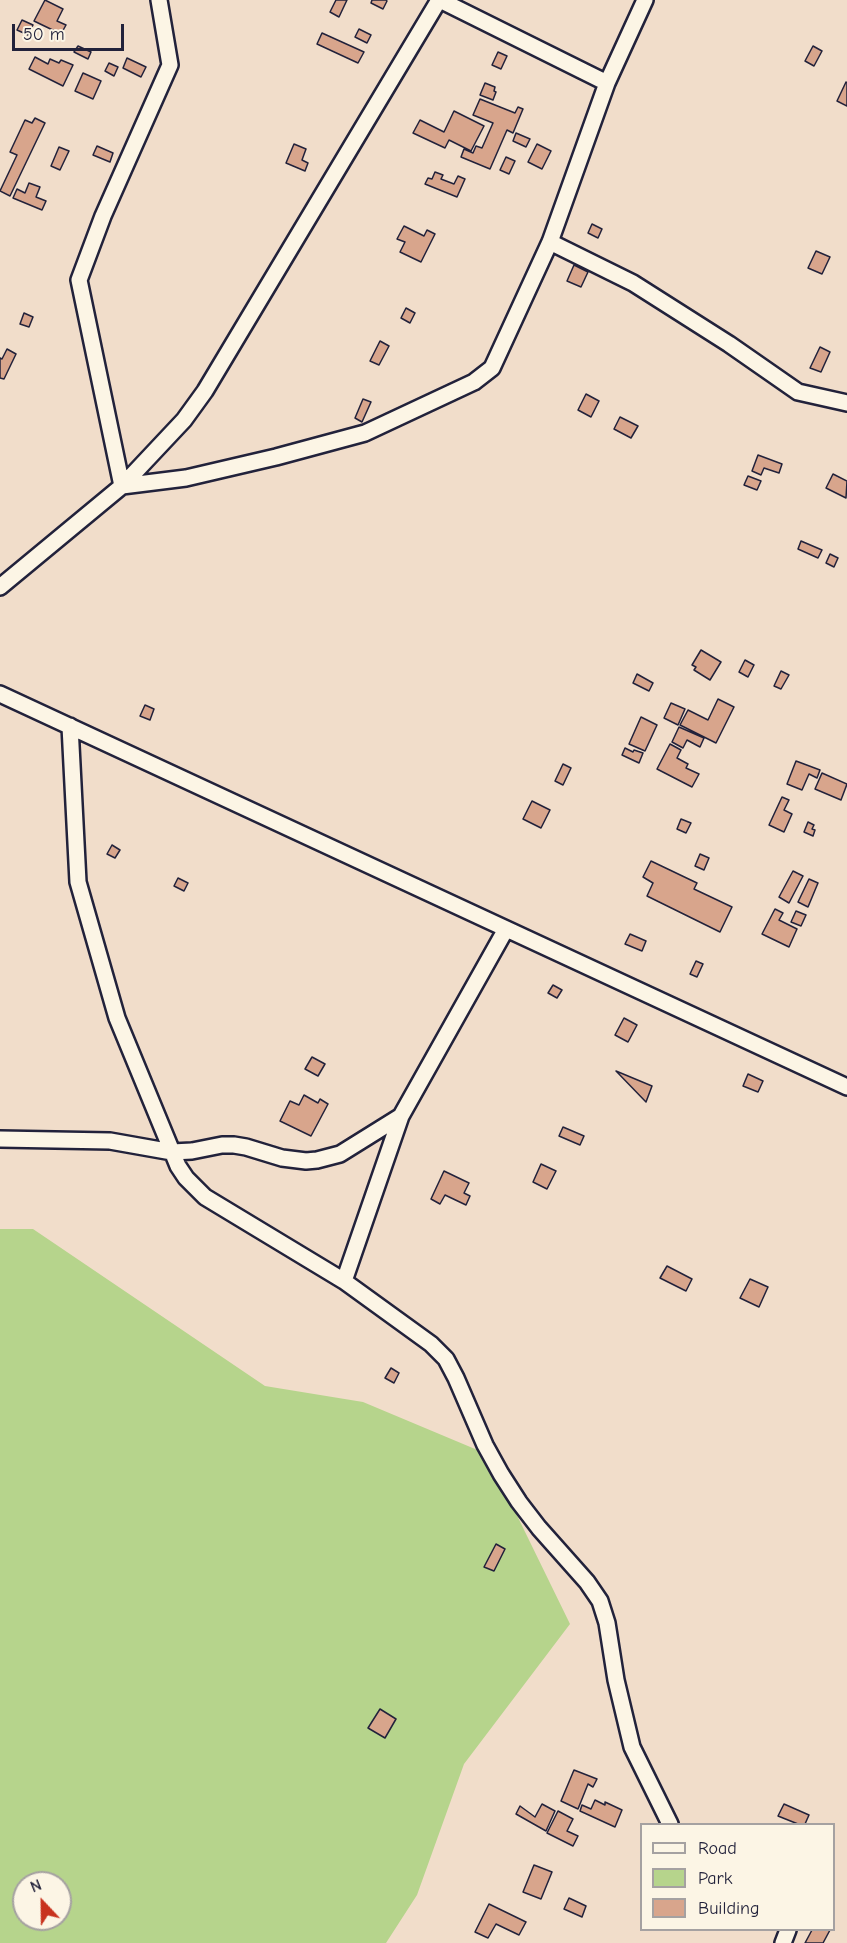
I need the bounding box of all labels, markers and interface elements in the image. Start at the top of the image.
scale bar [15,12,128,50]
text: 50 m [23,24,65,45]
legend [640,1823,835,1931]
text: Road [698,1838,737,1859]
text: Park [698,1868,732,1889]
north arrow [12,1871,72,1931]
text: N [28,1876,44,1896]
text: Building [698,1898,760,1919]

